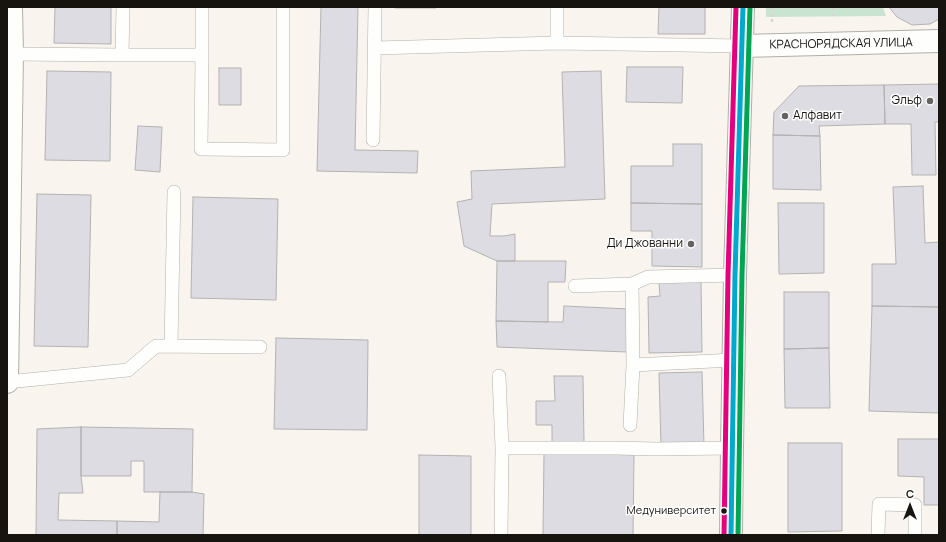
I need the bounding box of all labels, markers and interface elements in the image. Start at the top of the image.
street label: КРАСНОРЯДСКАЯ УЛИЦА [769,36,913,52]
place label: Эльф [892,94,922,108]
marker: Эльф [925,96,935,106]
place label: Алфавит [793,109,842,123]
marker: Алфавит [780,111,790,121]
place label: Ди Джованни [607,237,683,251]
marker: Ди Джованни [686,239,696,249]
north arrow [890,486,930,526]
text: С [906,486,914,501]
place label: Медуниверситет [627,504,716,518]
marker: Медуниверситет [719,506,729,516]

